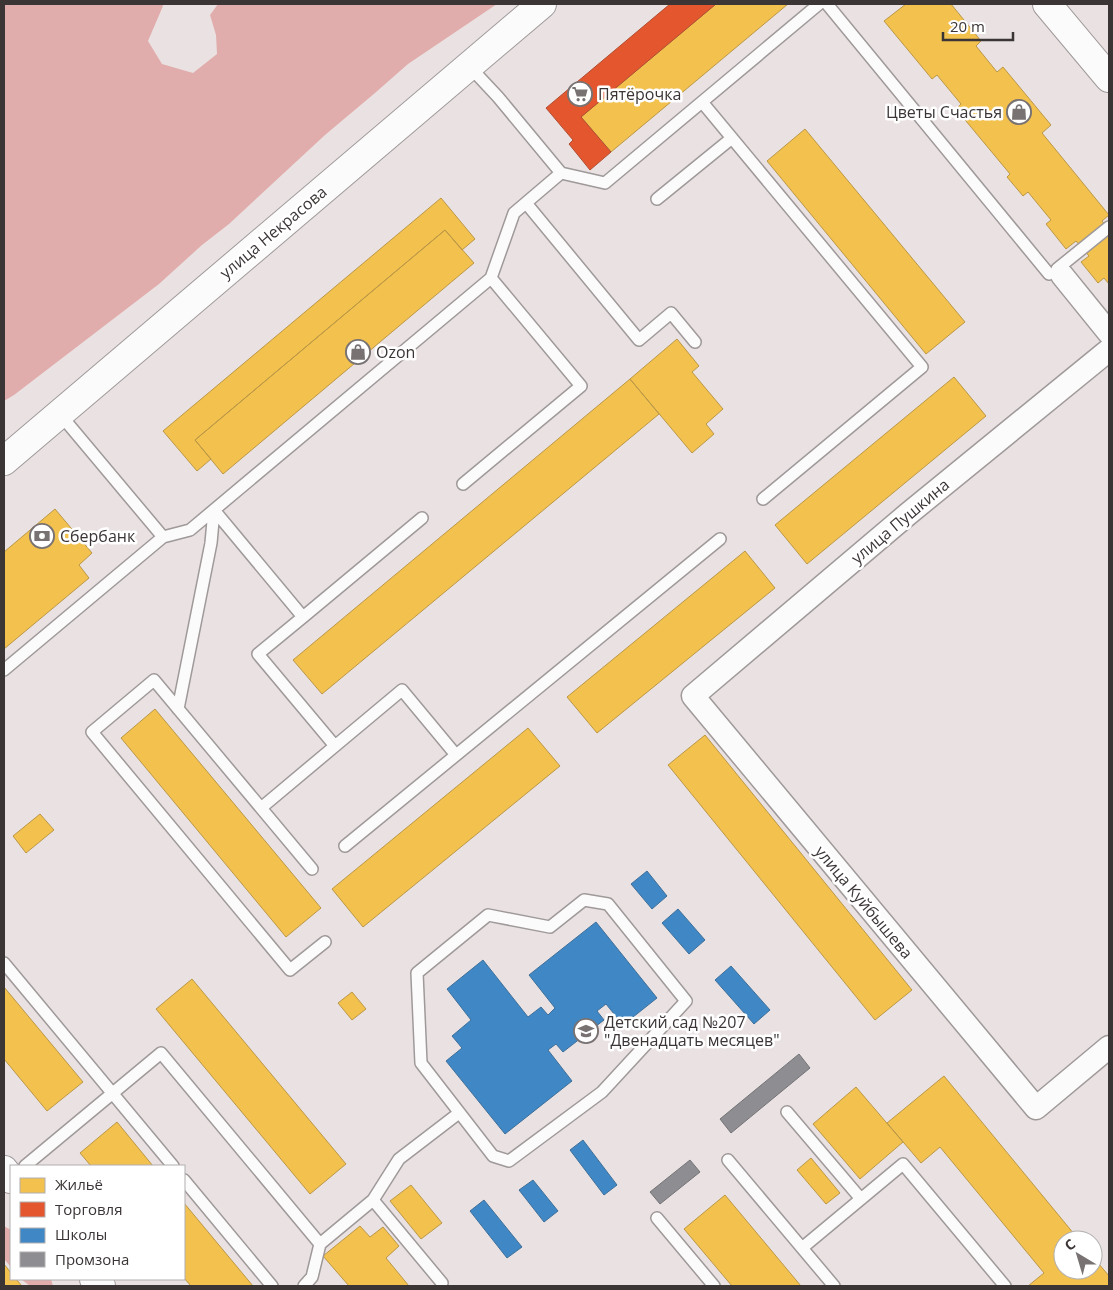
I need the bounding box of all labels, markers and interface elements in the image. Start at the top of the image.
scale bar [943,10,1013,42]
text: 20 m [950,16,985,36]
supermarket icon: Пятёрочка [567,81,593,107]
place label: Пятёрочка [598,83,681,105]
shop icon: Цветы Счастья [1006,99,1032,125]
place label: Цветы Счастья [886,101,1002,123]
street label: улица Некрасова [215,181,331,283]
shop icon: Ozon [345,339,371,365]
place label: Ozon [376,341,415,363]
street label: улица Пушкина [846,473,954,569]
bank icon: Сбербанк [29,523,55,549]
place label: Сбербанк [60,525,136,547]
street label: улица Куйбышева [810,841,918,963]
place label: Детский сад №207 "Двенадцать месяцев" [604,1011,780,1051]
school or university icon: Детский сад №207 "Двенадцать месяцев" [573,1018,599,1044]
legend [10,1165,185,1280]
text: Жильё [55,1174,103,1194]
text: Торговля [55,1199,122,1219]
text: Школы [55,1224,107,1244]
north arrow [1053,1230,1103,1280]
text: С [1060,1234,1079,1255]
text: Промзона [55,1249,129,1269]

